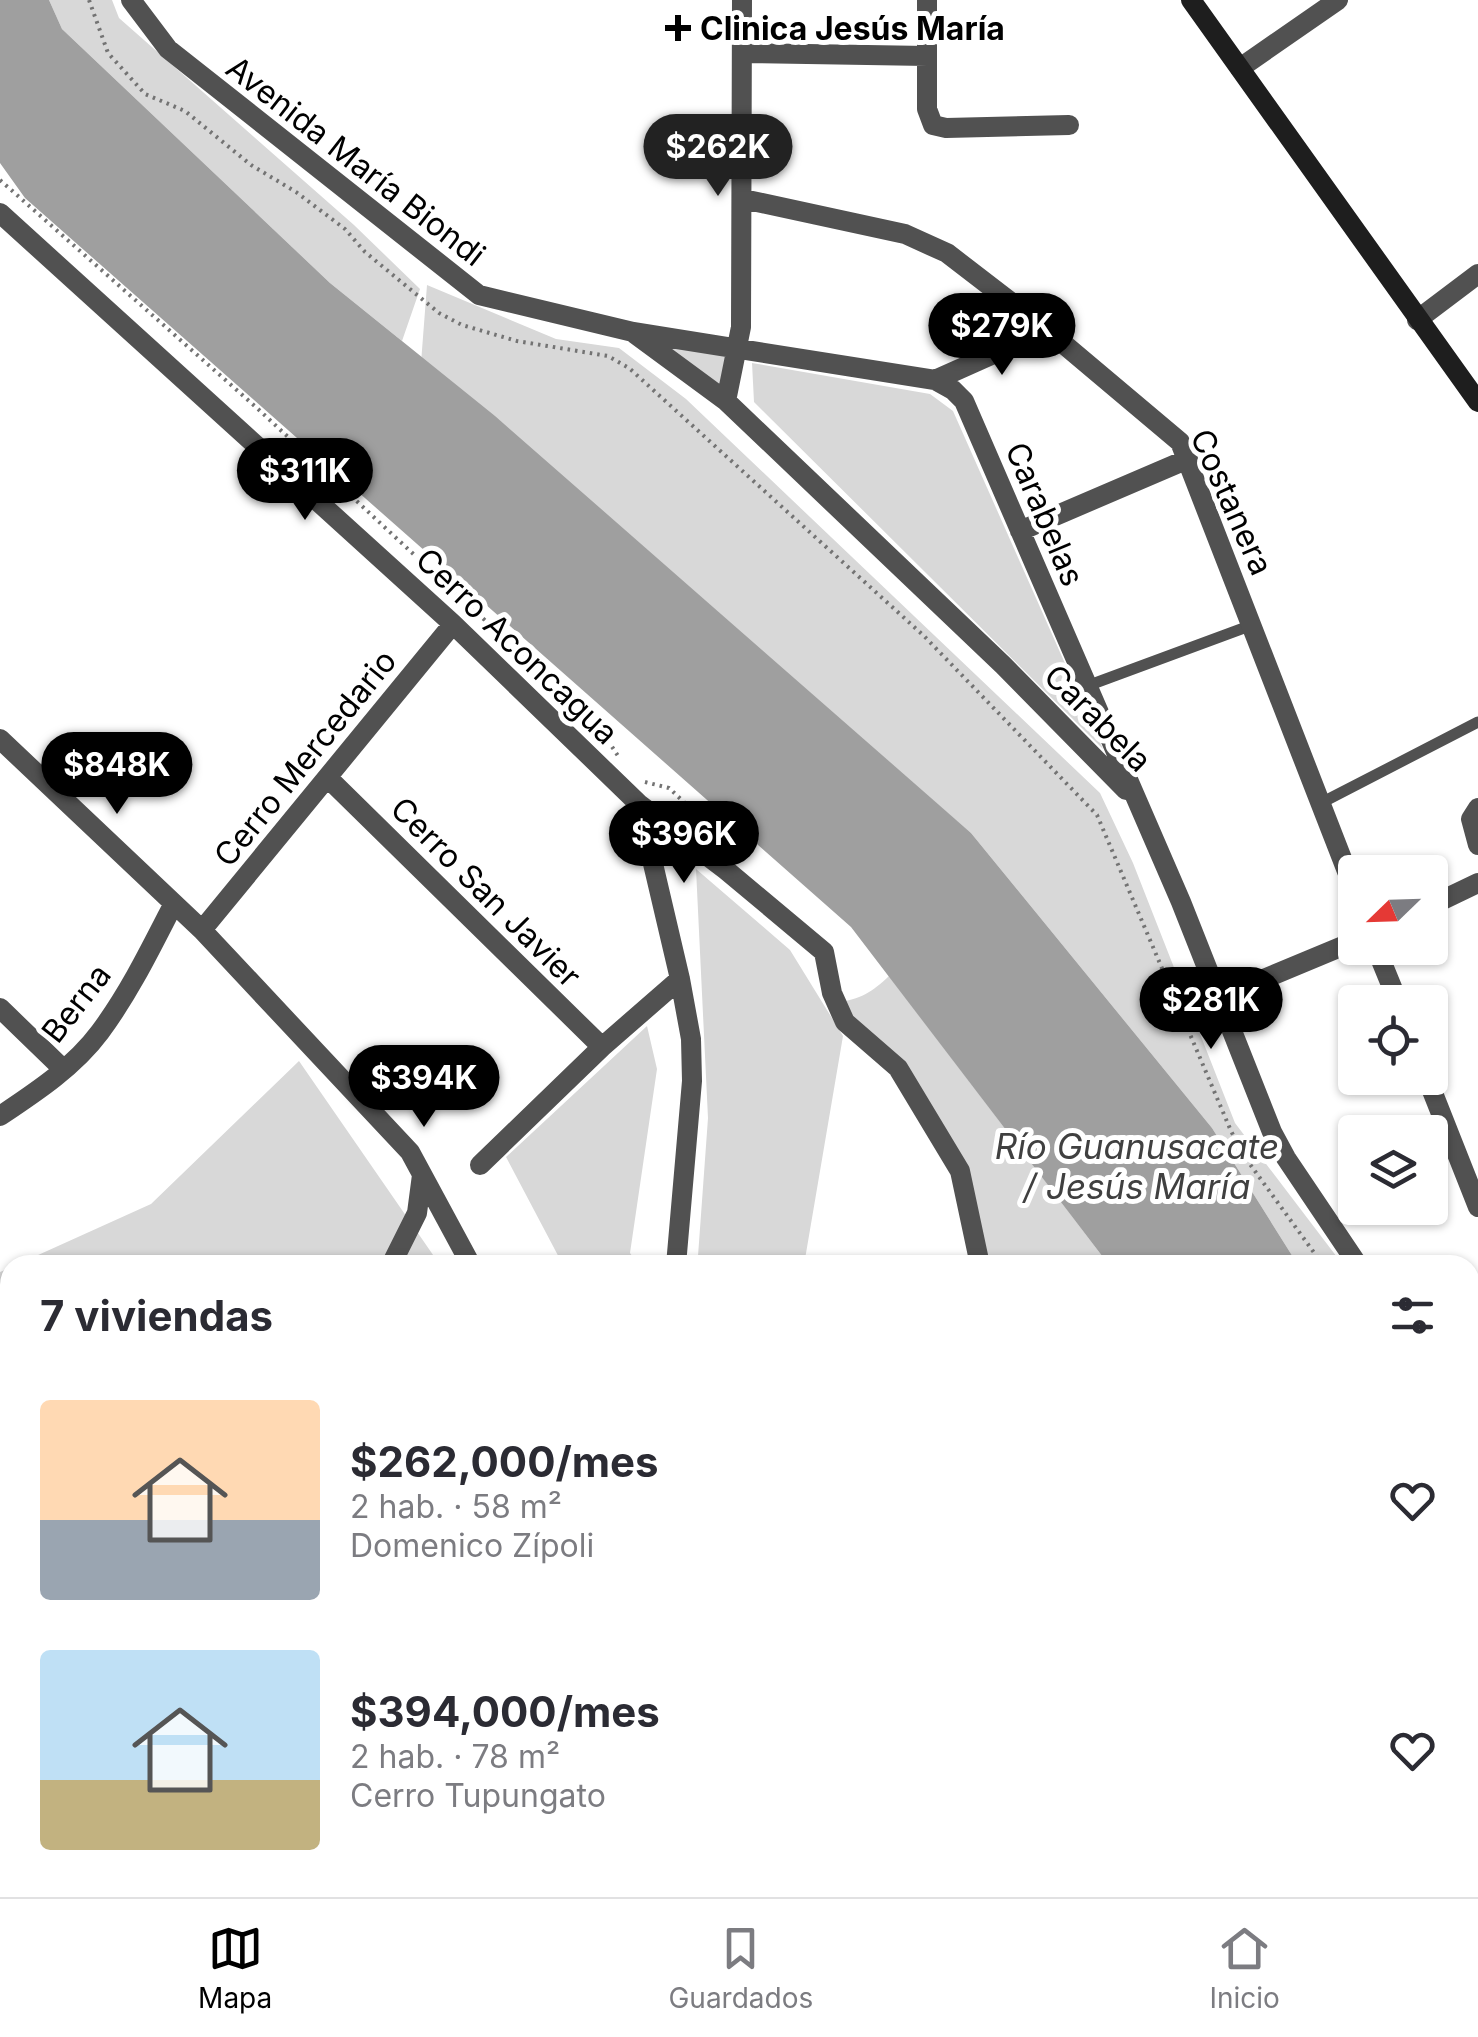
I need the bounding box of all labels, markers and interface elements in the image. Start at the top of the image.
place label: Clinica Jesús María [700,9,1005,48]
marker: Clinica Jesús María [665,15,691,41]
street label: Avenida María Biondi [219,48,493,274]
pin: $262K [648,114,788,199]
text: $262K [665,127,771,166]
pin: $279K [932,293,1072,378]
text: $279K [950,306,1054,345]
street label: Costanera [1183,423,1281,581]
street label: Carabelas [997,436,1093,592]
pin: $311K [235,438,375,523]
text: $311K [259,451,351,490]
street label: Cerro Aconcagua [408,540,626,752]
street label: Cerro Mercedario [206,642,404,874]
street label: Carabela [1036,656,1160,780]
pin: $848K [47,732,187,817]
text: $848K [63,745,171,784]
street label: Cerro San Javier [383,789,589,995]
pin: $396K [614,801,754,886]
text: $396K [631,814,737,853]
north arrow [1338,855,1448,965]
map controls [1338,855,1448,1225]
street label: Berna [33,956,119,1050]
pin: $281K [1141,967,1281,1052]
text: $281K [1162,980,1260,1019]
button: locate [1338,985,1448,1095]
pin: $394K [354,1045,494,1130]
text: $394K [370,1058,478,1097]
button: layers [1338,1115,1448,1225]
water label: Río Guanusacate / Jesús María [995,1125,1279,1207]
icon: filters [1385,1288,1440,1343]
text: 7 viviendas [40,1290,273,1341]
text: $262,000/mes [350,1436,659,1487]
icon: home [120,1440,240,1560]
icon: heart [1385,1473,1440,1528]
text: 2 hab. · 58 m² [350,1487,562,1526]
text: Domenico Zípoli [350,1526,594,1565]
text: $394,000/mes [350,1686,660,1737]
icon: home [120,1690,240,1810]
icon: heart [1385,1723,1440,1778]
text: 2 hab. · 78 m² [350,1737,560,1776]
text: Cerro Tupungato [350,1776,606,1815]
tab: Mapa [198,1921,272,2015]
tab: Guardados [668,1921,813,2015]
tab: Inicio [1209,1921,1280,2015]

